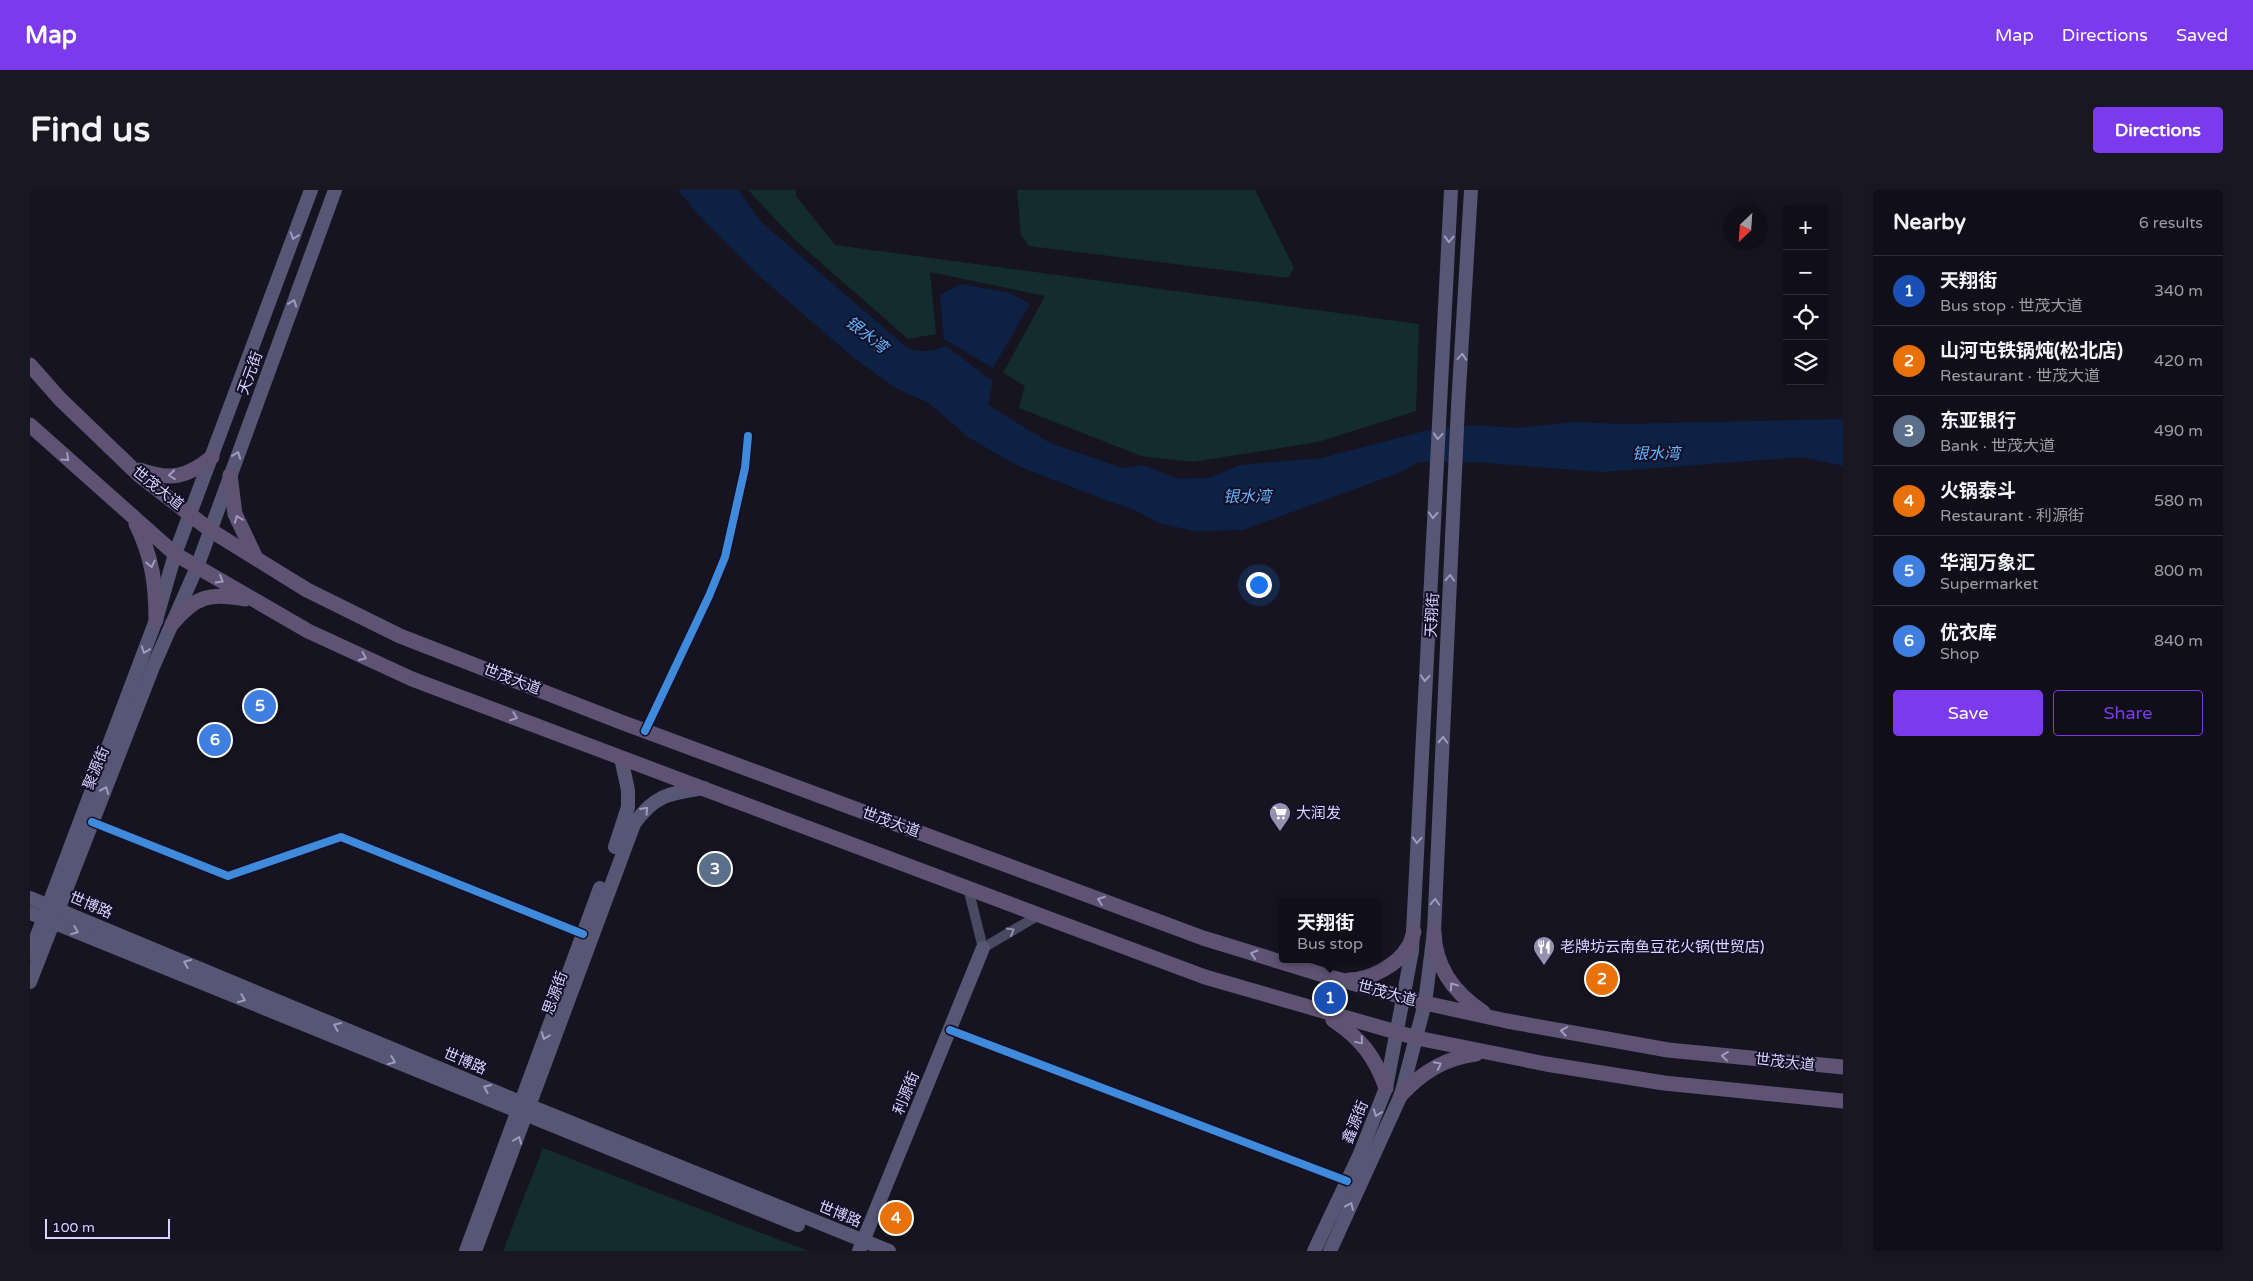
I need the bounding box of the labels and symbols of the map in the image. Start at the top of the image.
north arrow [1723,205,1768,250]
one-way arrow [290,231,300,240]
one-way arrow [1443,235,1454,243]
one-way arrow [287,299,297,308]
water label: 银水湾 [841,312,894,359]
street label: 天元街 [234,349,266,397]
one-way arrow [1456,353,1467,361]
one-way arrow [1432,432,1443,440]
water label: 银水湾 [1632,444,1683,464]
one-way arrow [60,452,69,461]
one-way arrow [231,452,241,460]
street label: 世茂大道 [129,462,187,514]
one-way arrow [168,470,176,481]
water label: 银水湾 [1223,487,1274,507]
one-way arrow [1428,512,1439,520]
one-way arrow [233,515,244,524]
one-way arrow [145,559,156,568]
your location [1246,572,1272,598]
one-way arrow [214,574,223,584]
one-way arrow [1445,574,1456,582]
street label: 天翔街 [1422,592,1442,638]
one-way arrow [141,645,151,654]
one-way arrow [358,650,367,661]
street label: 世茂大道 [481,660,543,698]
one-way arrow [1420,674,1431,682]
pin: 5 [244,687,276,725]
one-way arrow [509,711,518,721]
pin: 6 [199,721,231,759]
one-way arrow [1437,736,1448,744]
street label: 聚源街 [79,744,113,792]
one-way arrow [99,786,109,795]
supermarket icon: 大润发 [1268,801,1292,832]
street label: 世茂大道 [860,803,922,841]
place label: 大润发 [1296,804,1341,822]
one-way arrow [639,806,648,815]
one-way arrow [1412,836,1423,844]
pin: 3 [699,850,731,888]
street label: 世博路 [67,888,115,922]
one-way arrow [1097,896,1106,906]
one-way arrow [1430,898,1441,906]
one-way arrow [70,925,79,936]
one-way arrow [1006,928,1015,938]
restaurant icon: 老牌坊云南鱼豆花火锅(世贸店) [1532,935,1556,966]
place label: 老牌坊云南鱼豆花火锅(世贸店) [1560,938,1764,956]
one-way arrow [1250,949,1259,959]
one-way arrow [183,959,192,969]
pin: 2 [1586,960,1618,998]
street label: 思源街 [539,969,571,1017]
street label: 世茂大道 [1356,977,1418,1009]
pin: 1 [1314,979,1346,1017]
one-way arrow [1450,982,1459,992]
one-way arrow [237,993,246,1004]
one-way arrow [333,1021,341,1031]
one-way arrow [1560,1027,1569,1037]
one-way arrow [540,1031,551,1040]
one-way arrow [1354,1035,1362,1044]
street label: 世博路 [441,1044,489,1078]
street label: 世茂大道 [1754,1050,1816,1074]
one-way arrow [1720,1051,1728,1062]
one-way arrow [387,1055,396,1065]
one-way arrow [1433,1061,1442,1071]
street label: 利源街 [889,1069,923,1117]
one-way arrow [483,1084,491,1094]
street label: 鑫源街 [1338,1098,1372,1146]
one-way arrow [1373,1108,1383,1117]
one-way arrow [512,1136,522,1145]
street label: 世博路 [816,1197,864,1231]
pin: 4 [880,1199,912,1237]
one-way arrow [1343,1202,1354,1211]
scale bar [45,1216,170,1239]

